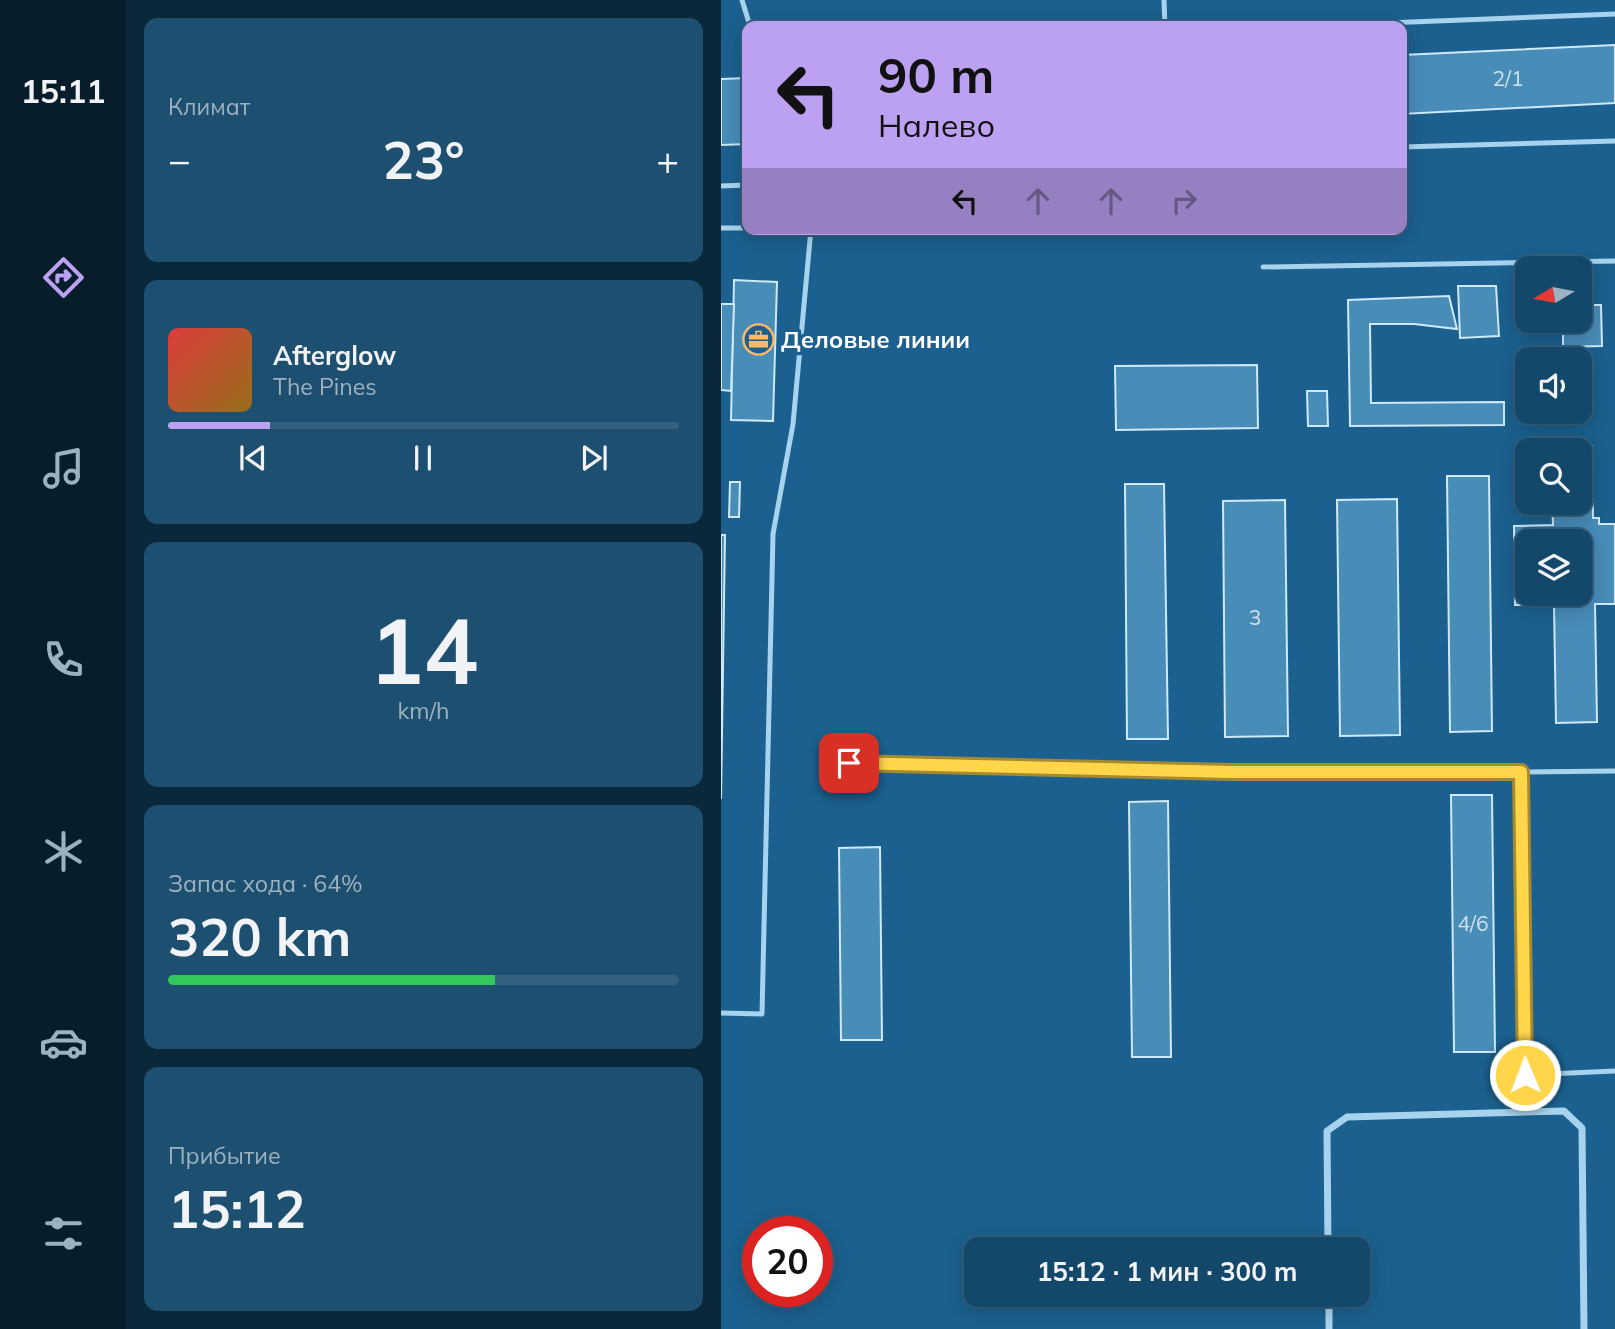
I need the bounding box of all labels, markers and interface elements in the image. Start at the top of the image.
text: 90 m [878,44,994,105]
icon: left [763,49,854,140]
house number: 2/1 [1492,65,1524,91]
text: 15:11 [21,71,105,111]
text: Климат [168,92,250,121]
text: Налево [878,105,995,145]
text: 23° [382,127,465,192]
text: − [168,136,191,184]
text: + [656,136,679,184]
icon: left [946,182,984,220]
icon: ahead [1019,182,1057,220]
icon: ahead [1092,182,1130,220]
icon: right [1165,182,1203,220]
icon: directions [39,253,88,302]
north arrow [1515,256,1593,332]
map controls [1515,256,1592,606]
office icon: Деловые линии [741,323,775,357]
place label: Деловые линии [781,324,970,354]
text: Afterglow [273,339,396,372]
button: sound [1515,347,1592,424]
text: The Pines [273,372,377,401]
button: search [1515,438,1592,515]
icon: previous [234,439,272,477]
icon: pause [404,439,442,477]
icon: next [575,439,613,477]
icon: music [39,444,88,493]
button: layers [1515,529,1592,606]
text: 14 [369,593,478,707]
house number: 3 [1249,604,1261,630]
icon: phone [39,635,88,684]
text: km/h [397,696,450,725]
pin [819,733,879,793]
icon: arrive [830,744,868,782]
icon: climate [39,827,88,876]
text: Запас хода · 64% [168,869,363,898]
text: 320 km [168,904,351,969]
house number: 4/6 [1457,910,1489,936]
icon: car [39,1018,88,1067]
position arrow [1488,1038,1562,1112]
text: Прибытие [168,1141,281,1170]
text: 15:12 [168,1176,306,1241]
icon: filters [39,1209,88,1258]
speed limit sign: 20 [742,1216,833,1307]
text: 15:12 · 1 мин · 300 m [1037,1255,1297,1288]

